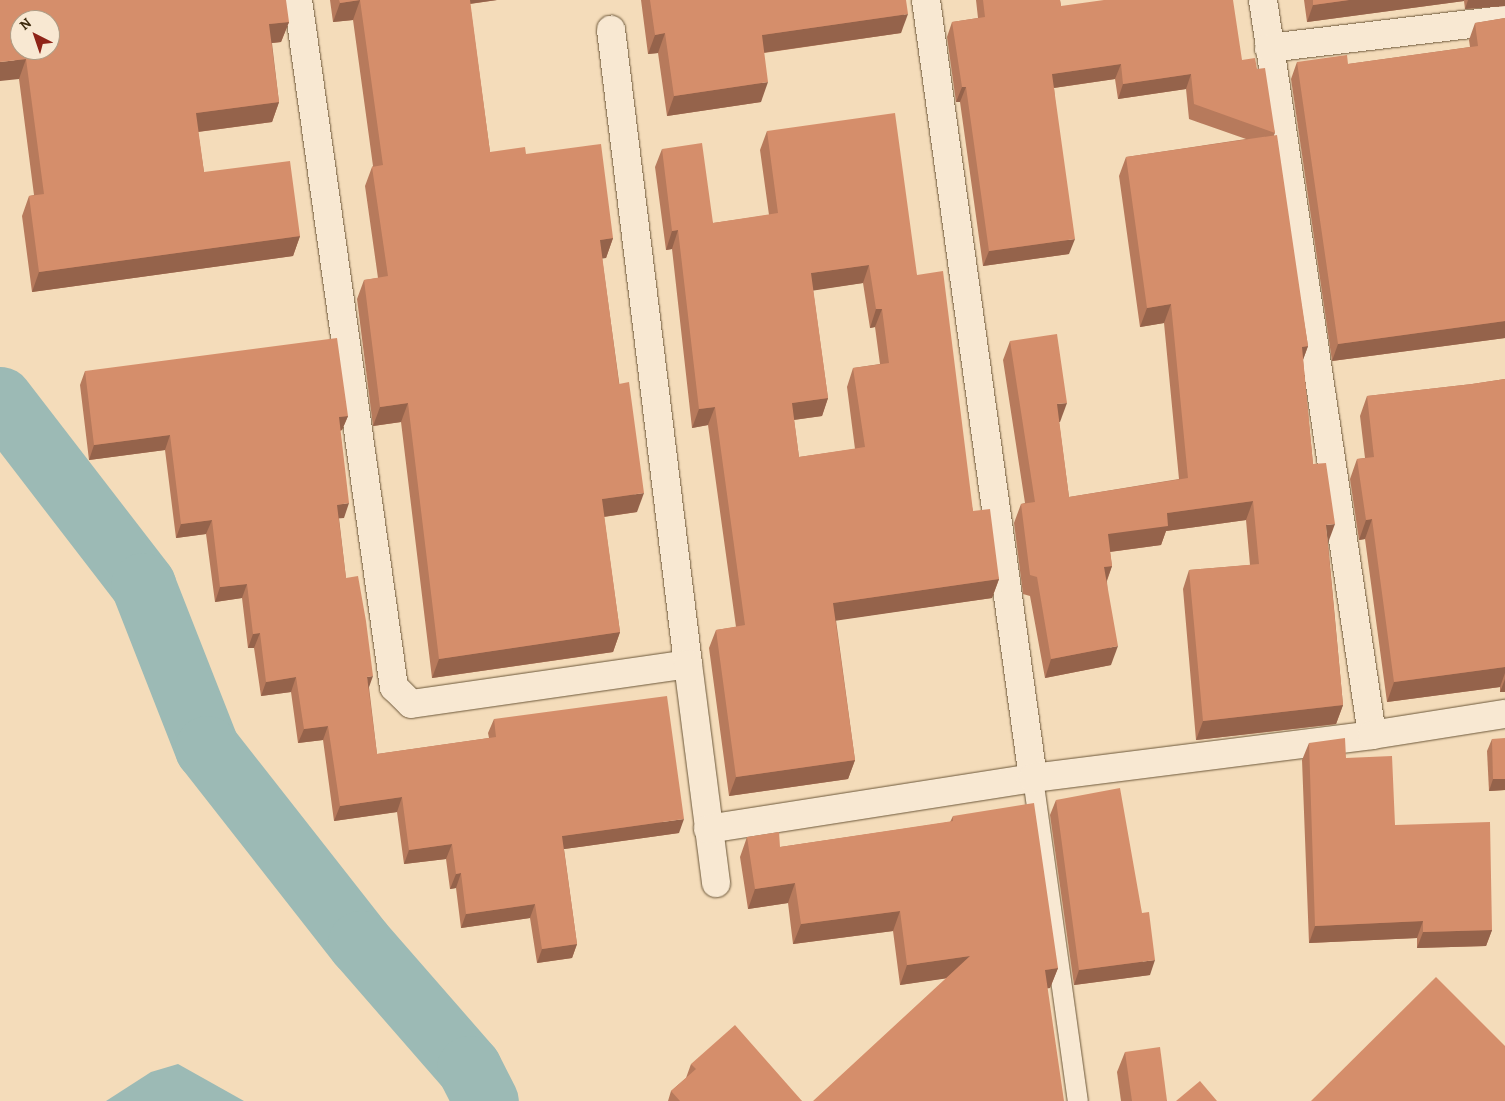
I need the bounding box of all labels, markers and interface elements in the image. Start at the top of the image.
north arrow [10,10,60,60]
text: N [15,14,36,35]

